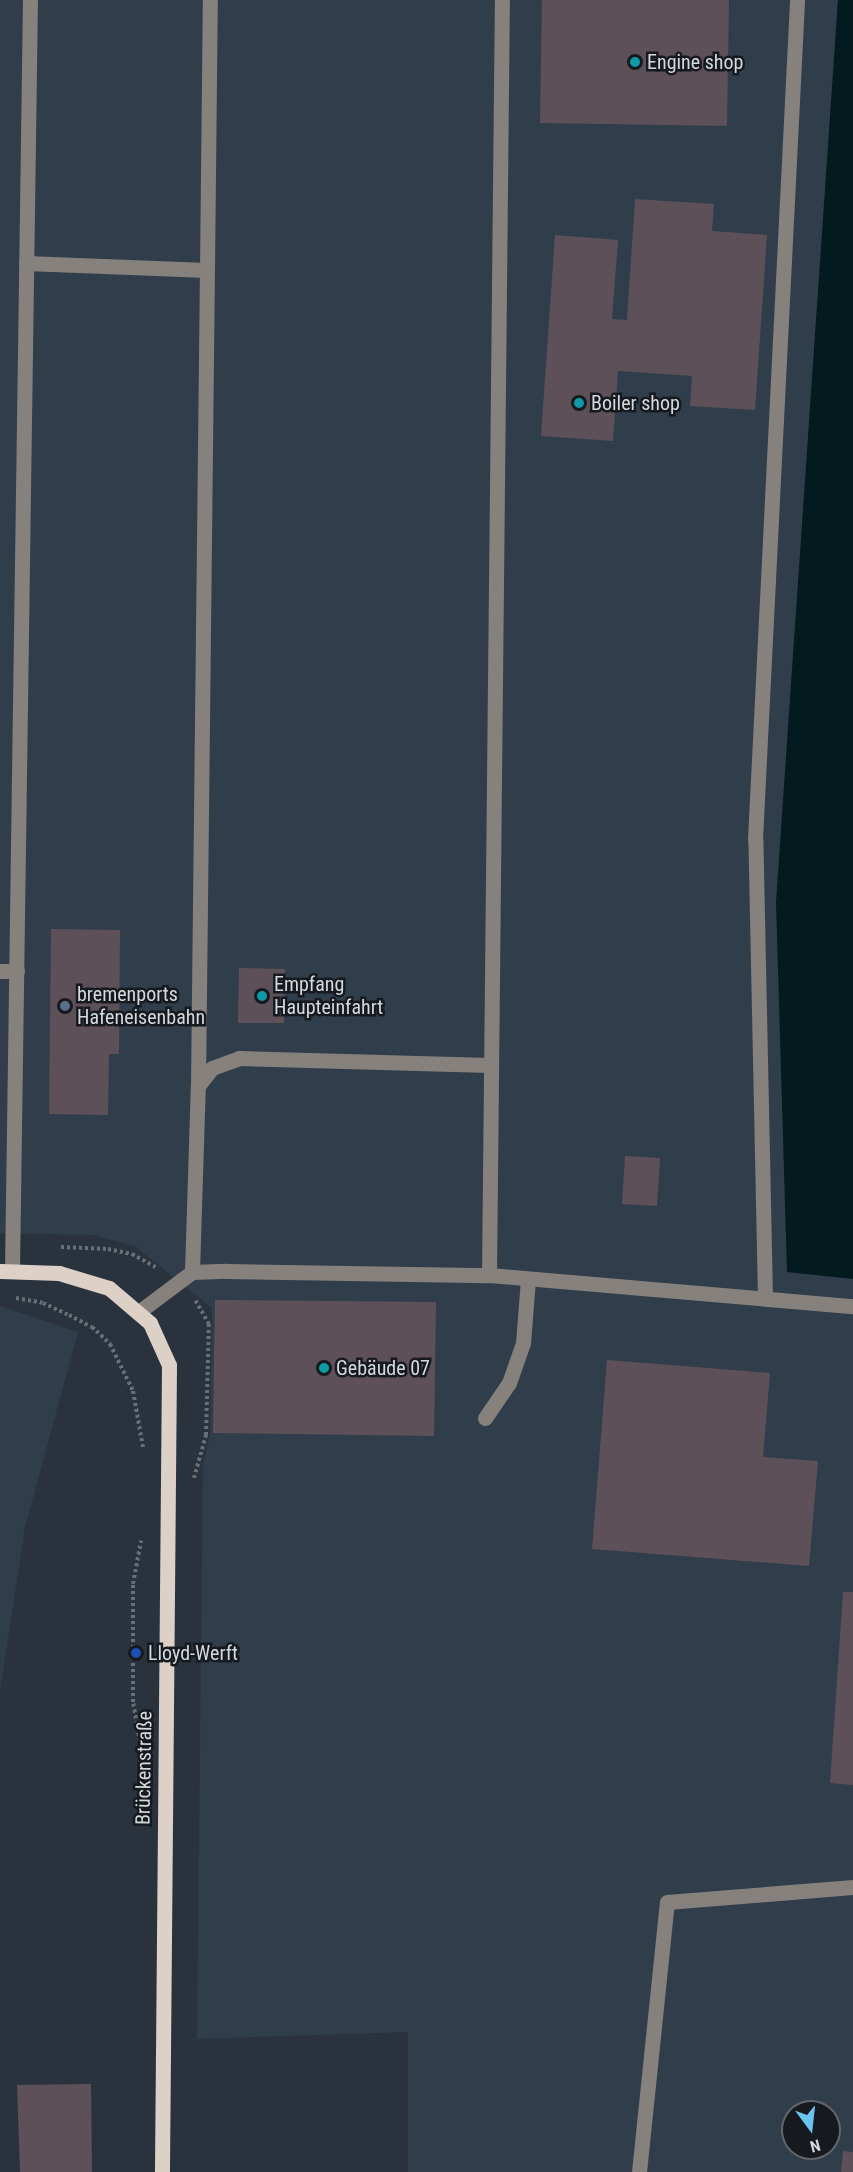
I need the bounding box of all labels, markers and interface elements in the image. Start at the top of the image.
place label: Engine shop [647,50,743,74]
marker: Engine shop [628,55,642,69]
place label: Boiler shop [591,391,680,415]
marker: Boiler shop [572,396,586,410]
place label: Empfang Haupteinfahrt [274,972,383,1019]
place label: bremenports Hafeneisenbahn [77,982,205,1029]
marker: Empfang Haupteinfahrt [255,989,269,1003]
marker: bremenports Hafeneisenbahn [58,999,72,1013]
place label: Gebäude 07 [336,1356,430,1380]
marker: Gebäude 07 [317,1361,331,1375]
place label: Lloyd-Werft [148,1641,238,1665]
marker: Lloyd-Werft [129,1646,143,1660]
street label: Brückenstraße [131,1711,157,1825]
north arrow [781,2100,841,2160]
text: N [808,2135,822,2156]

